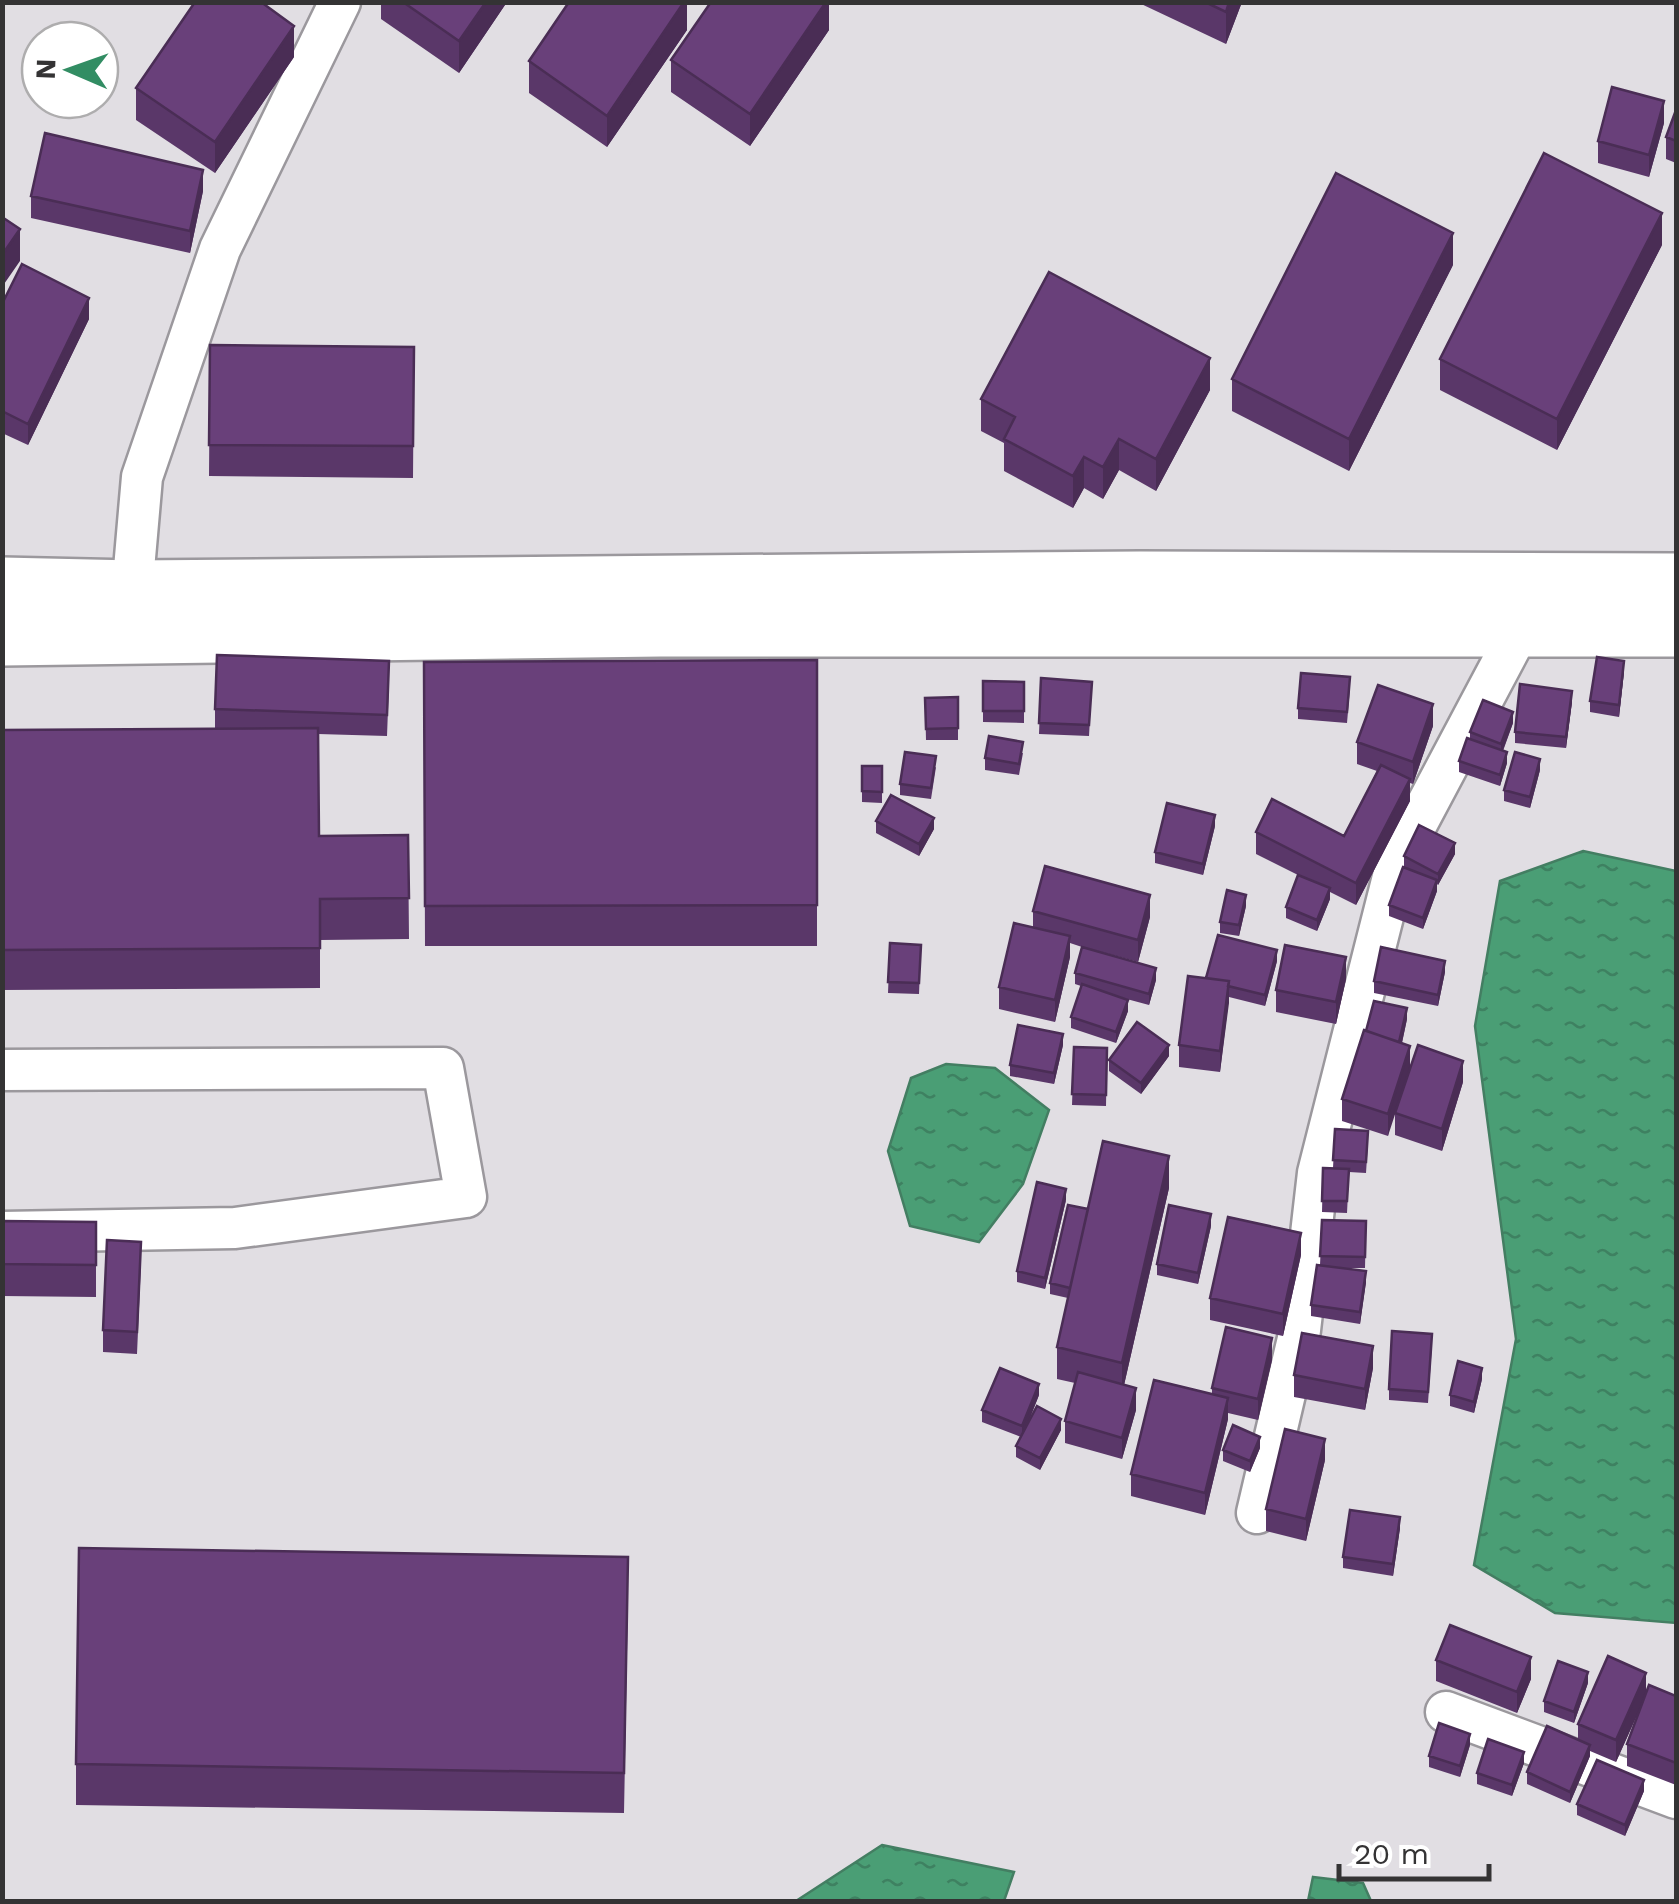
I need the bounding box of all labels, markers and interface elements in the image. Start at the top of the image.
north arrow [20,20,120,120]
text: N [29,58,62,80]
scale bar [1339,1819,1489,1881]
text: 20 m [1354,1836,1429,1871]

